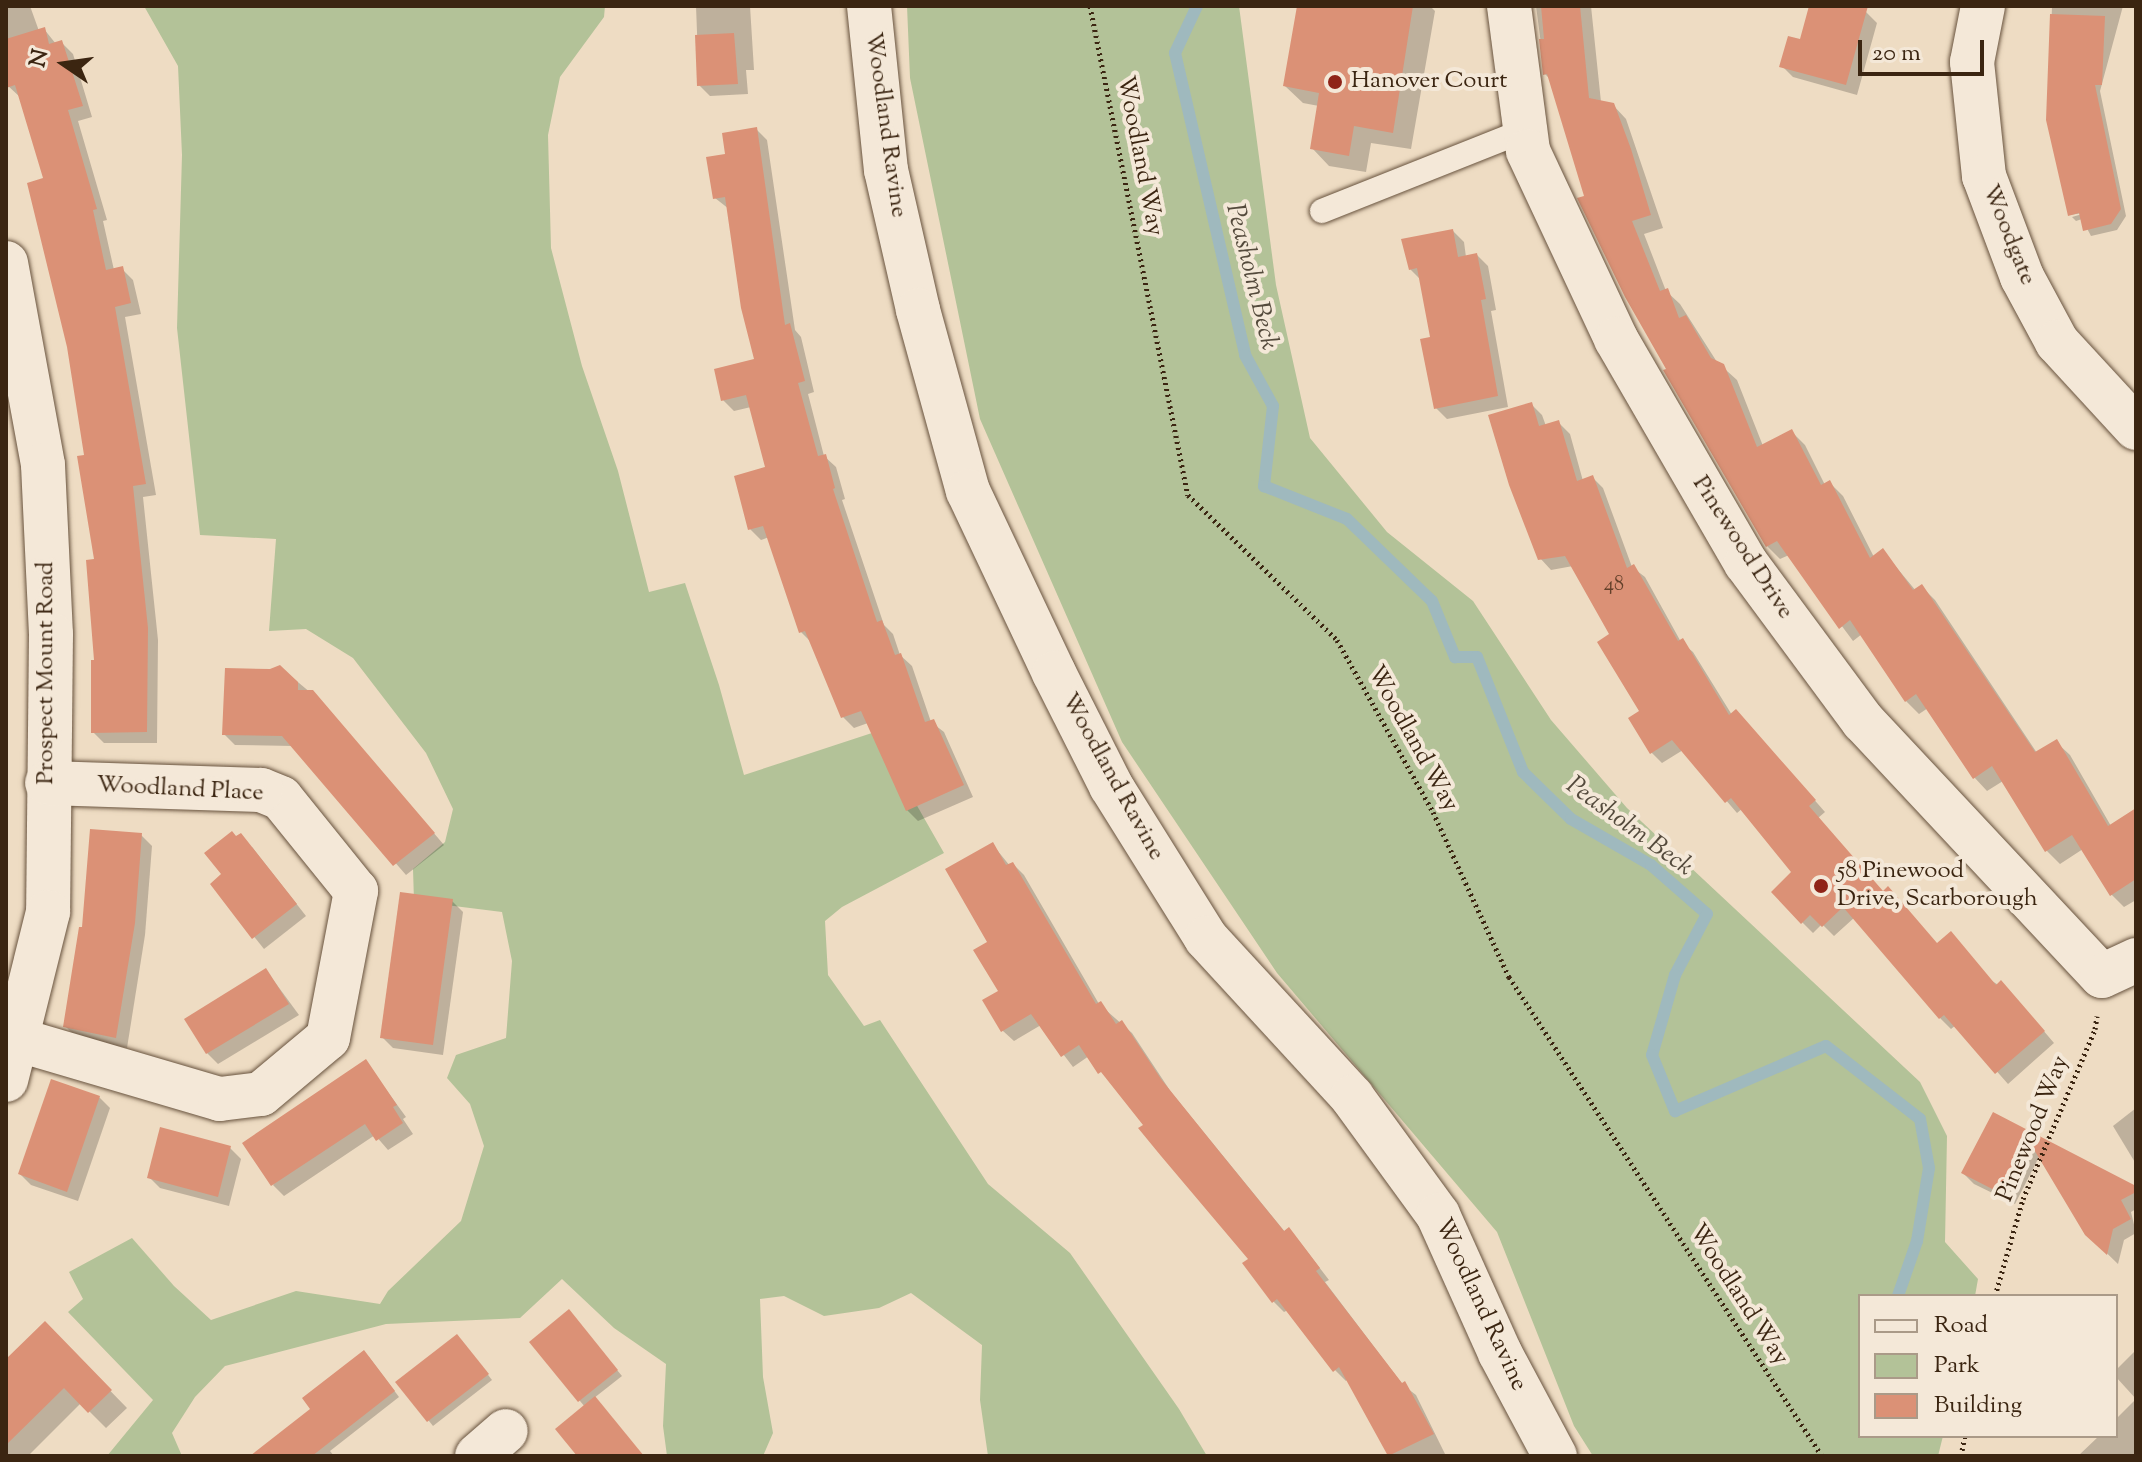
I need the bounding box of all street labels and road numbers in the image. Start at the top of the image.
street label: Woodland Ravine [858,30,912,220]
street label: Woodland Way [1109,74,1169,238]
street label: Woodgate [1975,181,2041,289]
street label: Pinewood Drive [1685,471,1799,625]
street label: Prospect Mount Road [33,561,61,785]
street label: Woodland Way [1360,661,1464,817]
street label: Woodland Ravine [1054,688,1170,866]
street label: Woodland Place [96,771,264,809]
street label: Pinewood Way [1992,1052,2076,1206]
street label: Woodland Ravine [1427,1214,1533,1396]
street label: Woodland Way [1682,1219,1794,1371]

